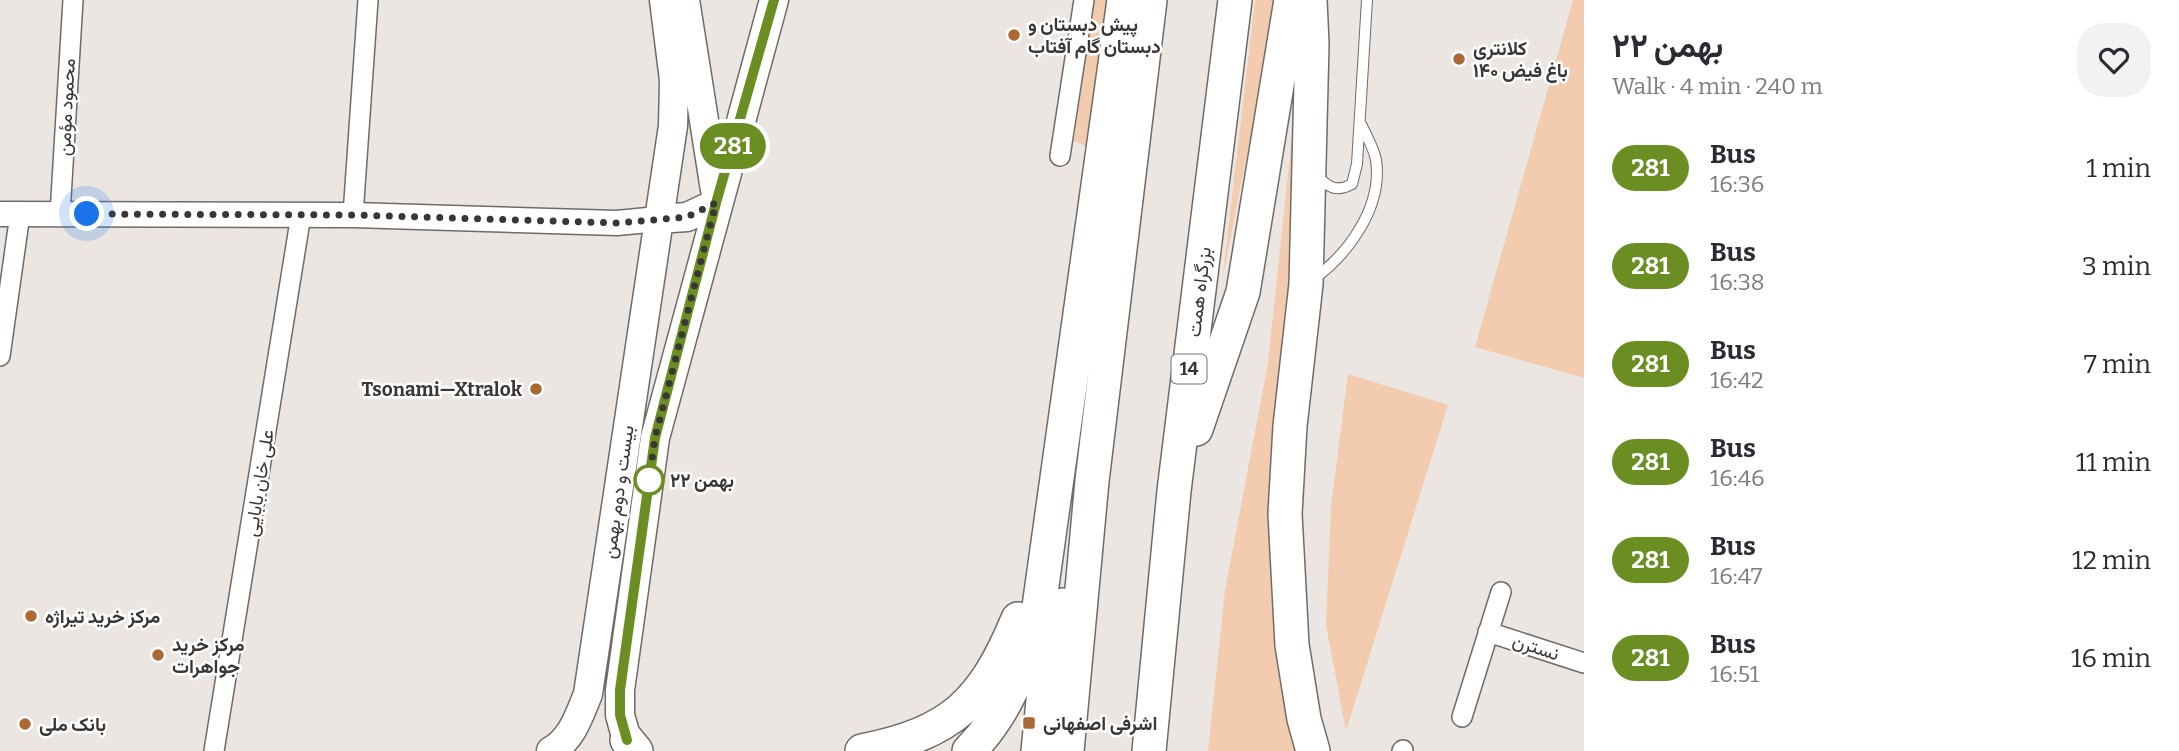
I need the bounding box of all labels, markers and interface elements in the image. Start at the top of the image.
place label: پیش دبستان و دبستان گام آفتاب [1028,13,1161,59]
button: heart [2077,23,2151,97]
text: ۲۲ بهمن [1612,26,1723,66]
marker: پیش دبستان و دبستان گام آفتاب [1006,27,1022,43]
place label: کلانتری ۱۴۰ باغ فیض [1473,37,1568,83]
marker: کلانتری ۱۴۰ باغ فیض [1451,51,1467,67]
street label: محمود مؤمن [52,58,80,156]
text: Walk · 4 min · 240 m [1612,72,1823,100]
line badge: 281 [693,123,773,169]
text: 281 [714,132,752,160]
text: Bus [1710,139,1756,170]
text: 1 min [2086,153,2151,184]
text: 281 [1631,154,1670,182]
text: 16:36 [1710,170,1764,198]
your location [69,196,104,231]
text: Bus [1710,237,1756,268]
street label: بزرگراه همت [1182,246,1216,338]
text: 3 min [2082,251,2151,282]
text: 281 [1631,252,1670,280]
text: 16:38 [1710,268,1765,296]
text: Bus [1710,335,1756,366]
text: 7 min [2084,349,2151,380]
text: 281 [1631,350,1670,378]
road number: 14 [1172,354,1206,384]
text: 16:42 [1710,366,1764,394]
place label: Tsonami—Xtralok [362,378,523,401]
marker: Tsonami—Xtralok [528,381,544,397]
street label: بیست و دوم بهمن [597,424,640,560]
street label: علی خان بابایی [239,428,279,538]
text: Bus [1710,433,1756,464]
text: 11 min [2076,447,2151,478]
text: 281 [1631,448,1670,476]
text: 16:46 [1710,464,1765,492]
marker: ۲۲ بهمن [634,465,664,495]
place label: ۲۲ بهمن [670,469,734,492]
text: Bus [1710,531,1756,562]
text: 12 min [2072,545,2151,576]
text: 281 [1631,546,1670,574]
text: 16:47 [1710,562,1762,590]
place label: مرکز خرید تیراژه [45,605,160,629]
marker: مرکز خرید تیراژه [23,608,39,624]
street label: نسترن [1510,629,1562,665]
text: Bus [1710,629,1756,660]
place label: مرکز خرید جواهرات [172,633,245,679]
text: 16 min [2071,643,2151,674]
text: 281 [1631,644,1670,672]
marker: مرکز خرید جواهرات [150,647,166,663]
text: 16:51 [1710,660,1759,688]
place label: اشرفی اصفهانی [1043,712,1157,736]
place label: بانک ملی [39,713,106,736]
marker: اشرفی اصفهانی [1021,715,1037,731]
marker: بانک ملی [17,716,33,732]

